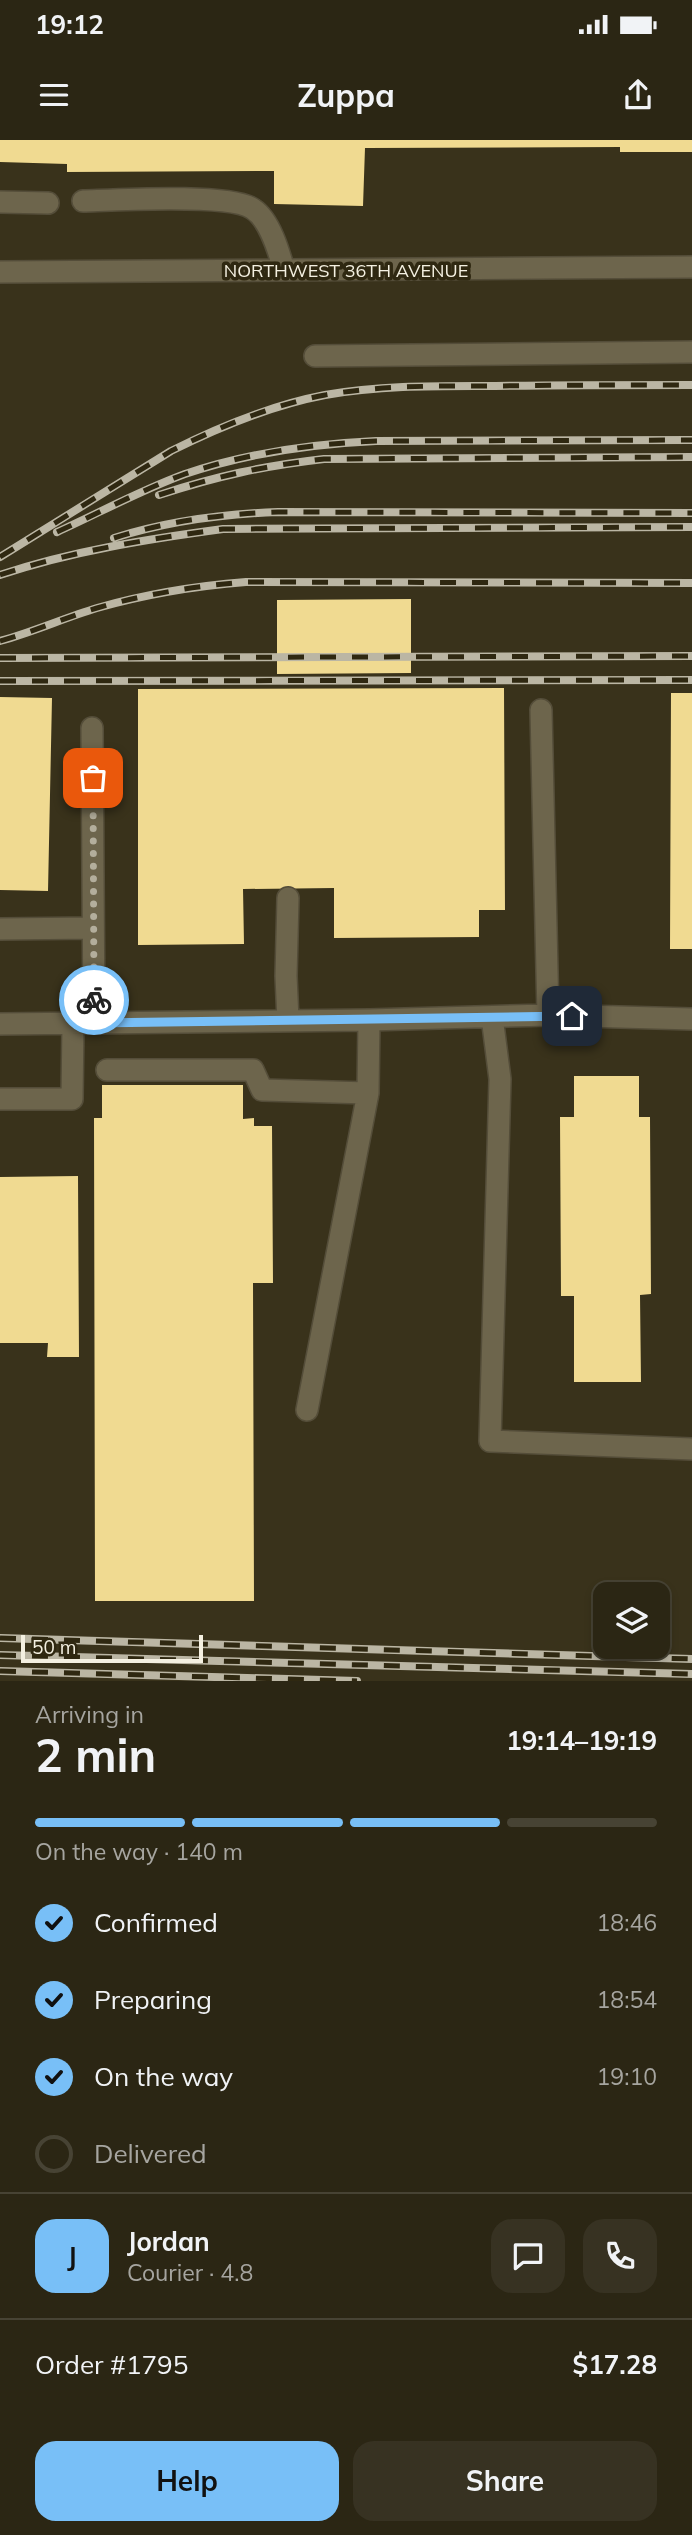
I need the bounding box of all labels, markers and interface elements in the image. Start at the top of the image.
text: 19:12 [35,8,104,41]
text: Zuppa [297,75,395,115]
icon: menu [35,76,73,114]
icon: share [619,76,657,114]
street label: NORTHWEST 36TH AVENUE [224,259,468,282]
pin [63,748,123,808]
icon: bag [74,759,112,797]
courier [59,965,129,1035]
icon: bike [75,981,113,1019]
pin [542,986,602,1046]
icon: home [553,997,591,1035]
map controls [593,1582,670,1659]
button: layers [593,1582,670,1659]
scale bar [21,1632,203,1664]
text: 50 m [32,1635,76,1659]
text: Arriving in [35,1700,144,1729]
text: 19:14–19:19 [506,1724,657,1757]
text: 2 min [35,1726,156,1784]
text: On the way · 140 m [35,1837,243,1866]
icon: check [35,1904,73,1942]
text: Confirmed [94,1906,218,1939]
text: 18:46 [597,1908,657,1937]
icon: check [35,1981,73,2019]
text: Preparing [94,1983,212,2016]
text: 18:54 [597,1985,657,2014]
icon: check [35,2058,73,2096]
text: On the way [94,2060,233,2093]
text: 19:10 [597,2062,657,2091]
text: Delivered [94,2137,207,2170]
button: chat [491,2219,565,2293]
button: phone [583,2219,657,2293]
text: Jordan [127,2225,210,2258]
text: J [67,2240,77,2273]
text: Courier · 4.8 [127,2258,253,2287]
text: Order #1795 [35,2348,188,2381]
text: $17.28 [573,2348,657,2381]
button: Help [35,2441,339,2521]
button: Share [353,2441,657,2521]

